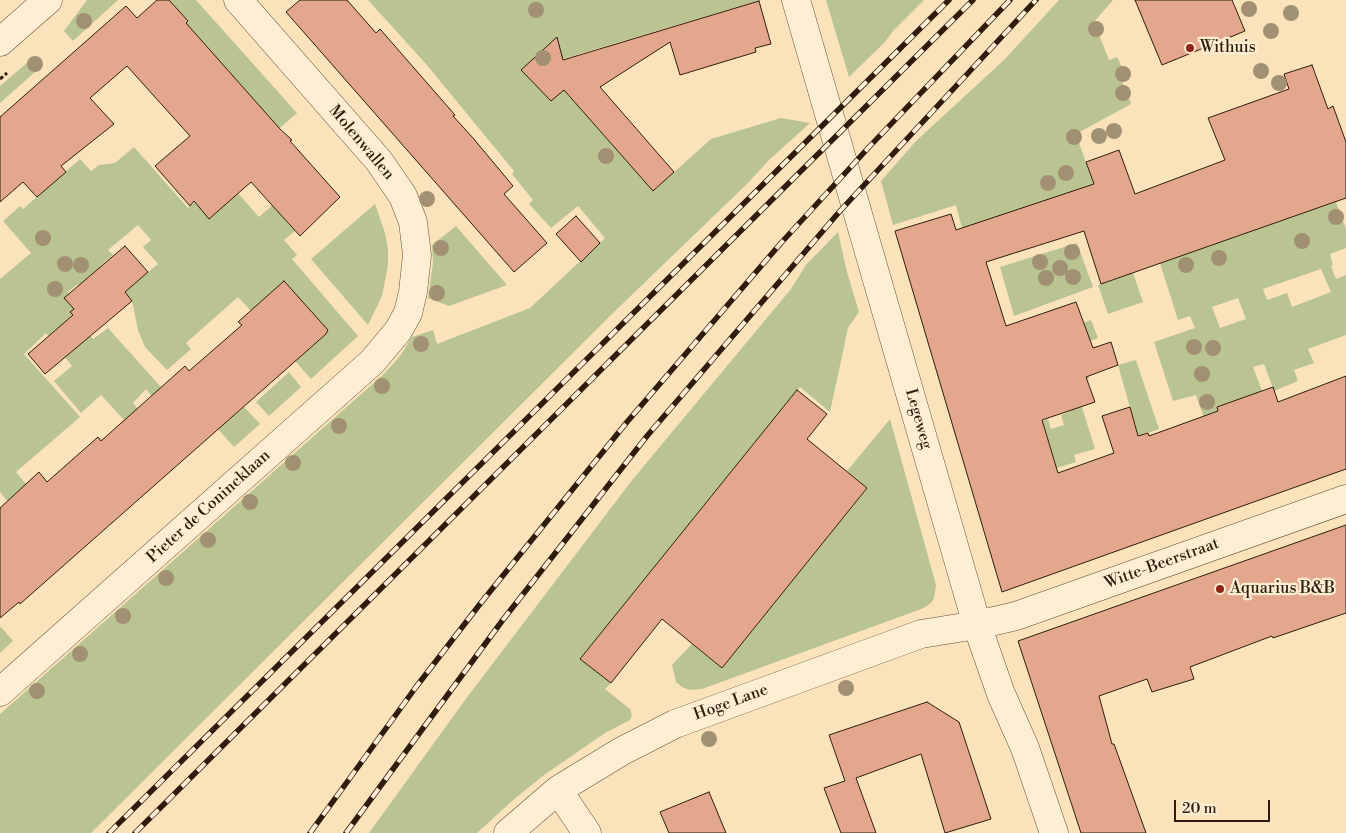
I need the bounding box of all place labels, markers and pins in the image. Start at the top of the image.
place label: Withuis [1200,38,1256,58]
marker: Withuis [1184,42,1196,54]
place label: Aquarius B&B [1230,579,1335,599]
marker: Aquarius B&B [1214,583,1226,595]

